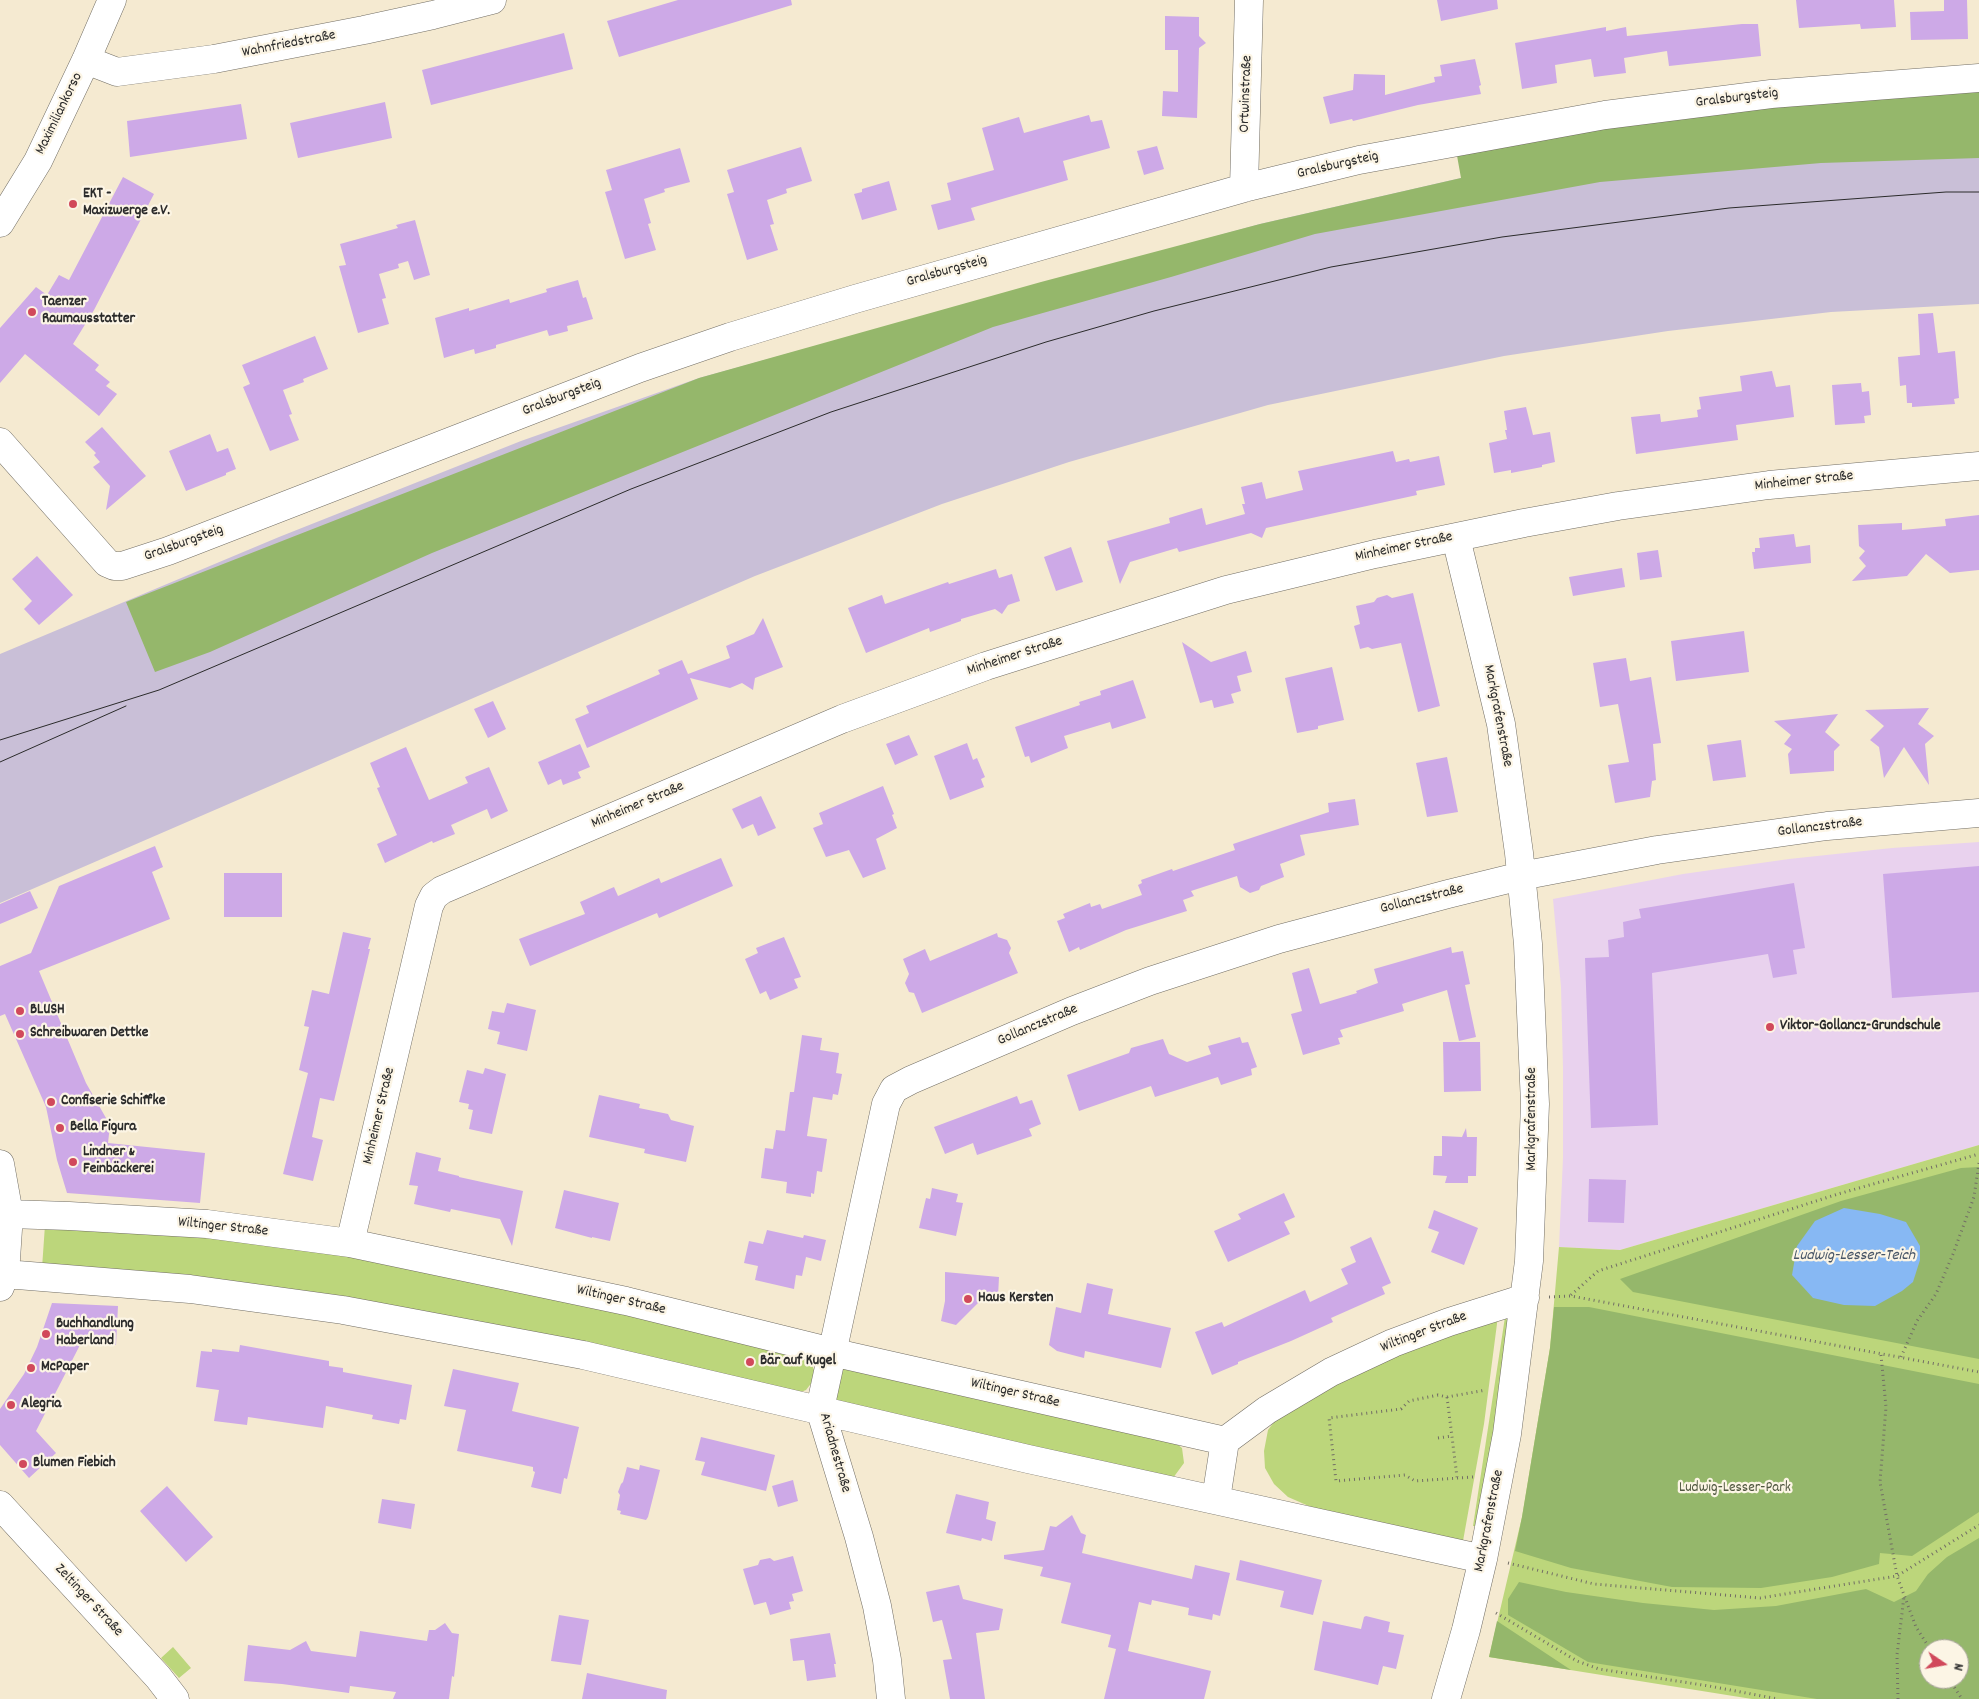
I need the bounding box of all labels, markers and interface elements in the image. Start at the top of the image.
street label: Wahnfriedstraße [241,27,337,63]
street label: Ortwinstraße [1237,55,1257,133]
street label: Maximiliankorso [32,70,88,158]
street label: Gralsburgsteig [1695,85,1779,113]
street label: Gralsburgsteig [1296,148,1380,184]
place label: EKT - Maxizwerge e.V. [83,186,170,221]
marker: EKT - Maxizwerge e.V. [67,198,79,210]
street label: Gralsburgsteig [905,252,989,292]
place label: Taenzer Raumausstatter [42,294,135,329]
marker: Taenzer Raumausstatter [26,306,38,318]
street label: Gralsburgsteig [520,375,604,421]
street label: Minheimer Straße [1754,468,1854,496]
street label: Gralsburgsteig [142,521,226,567]
street label: Minheimer Straße [1354,529,1454,567]
street label: Minheimer Straße [965,633,1065,681]
street label: Markgrafenstraße [1478,663,1516,769]
street label: Minheimer Straße [589,778,687,834]
street label: Gollanczstraße [1777,814,1863,842]
street label: Gollanczstraße [1378,881,1466,919]
street label: Gollanczstraße [995,1001,1081,1051]
place label: BLUSH [30,1002,65,1020]
marker: BLUSH [14,1005,26,1017]
place label: Viktor-Gollancz-Grundschule [1780,1018,1941,1036]
marker: Viktor-Gollancz-Grundschule [1764,1021,1776,1033]
place label: Schreibwaren Dettke [30,1025,148,1043]
marker: Schreibwaren Dettke [14,1028,26,1040]
street label: Minheimer Straße [360,1066,400,1166]
street label: Markgrafenstraße [1524,1067,1542,1171]
place label: Confiserie Schiffke [61,1093,165,1111]
marker: Confiserie Schiffke [45,1096,57,1108]
place label: Bella Figura [70,1119,136,1137]
marker: Bella Figura [54,1122,66,1134]
place label: Lindner & Feinbäckerei [83,1144,154,1179]
marker: Lindner & Feinbäckerei [67,1156,79,1168]
street label: Wiltinger Straße [177,1214,269,1242]
water label: Ludwig-Lesser-Teich [1793,1247,1915,1267]
street label: Wiltinger Straße [575,1282,667,1320]
place label: Haus Kersten [978,1290,1053,1308]
marker: Haus Kersten [962,1293,974,1305]
street label: Wiltinger Straße [1378,1308,1470,1358]
place label: Buchhandlung Haberland [56,1316,134,1351]
marker: Buchhandlung Haberland [40,1328,52,1340]
place label: Bär auf Kugel [760,1353,836,1371]
marker: Bär auf Kugel [744,1356,756,1368]
place label: McPaper [41,1359,89,1377]
marker: McPaper [25,1362,37,1374]
street label: Wiltinger Straße [969,1375,1061,1413]
place label: Alegria [21,1396,61,1414]
marker: Alegria [5,1399,17,1411]
street label: Ariadnestraße [814,1411,854,1495]
place label: Blumen Fiebich [33,1455,116,1473]
marker: Blumen Fiebich [17,1458,29,1470]
street label: Markgrafenstraße [1471,1468,1509,1574]
park label: Ludwig-Lesser-Park [1679,1480,1791,1498]
street label: Zeltinger Straße [50,1561,126,1641]
north arrow [1919,1639,1969,1689]
text: N [1947,1661,1968,1672]

